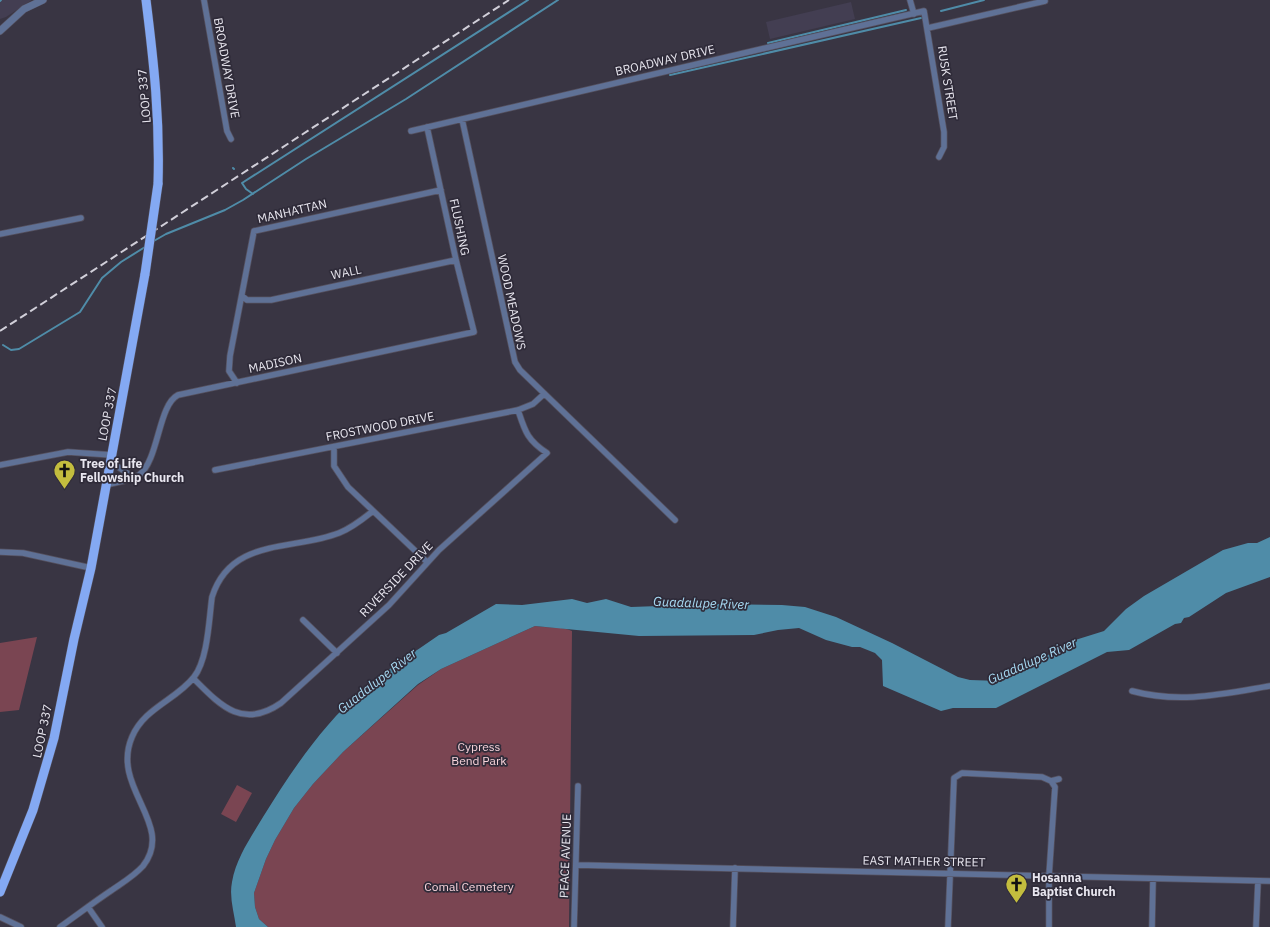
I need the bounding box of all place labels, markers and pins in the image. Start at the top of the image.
place label: Tree of Life Fellowship Church [80,456,184,485]
church icon: Tree of Life Fellowship Church [51,457,77,490]
place label: Hosanna Baptist Church [1032,870,1116,899]
church icon: Hosanna Baptist Church [1003,871,1029,904]

